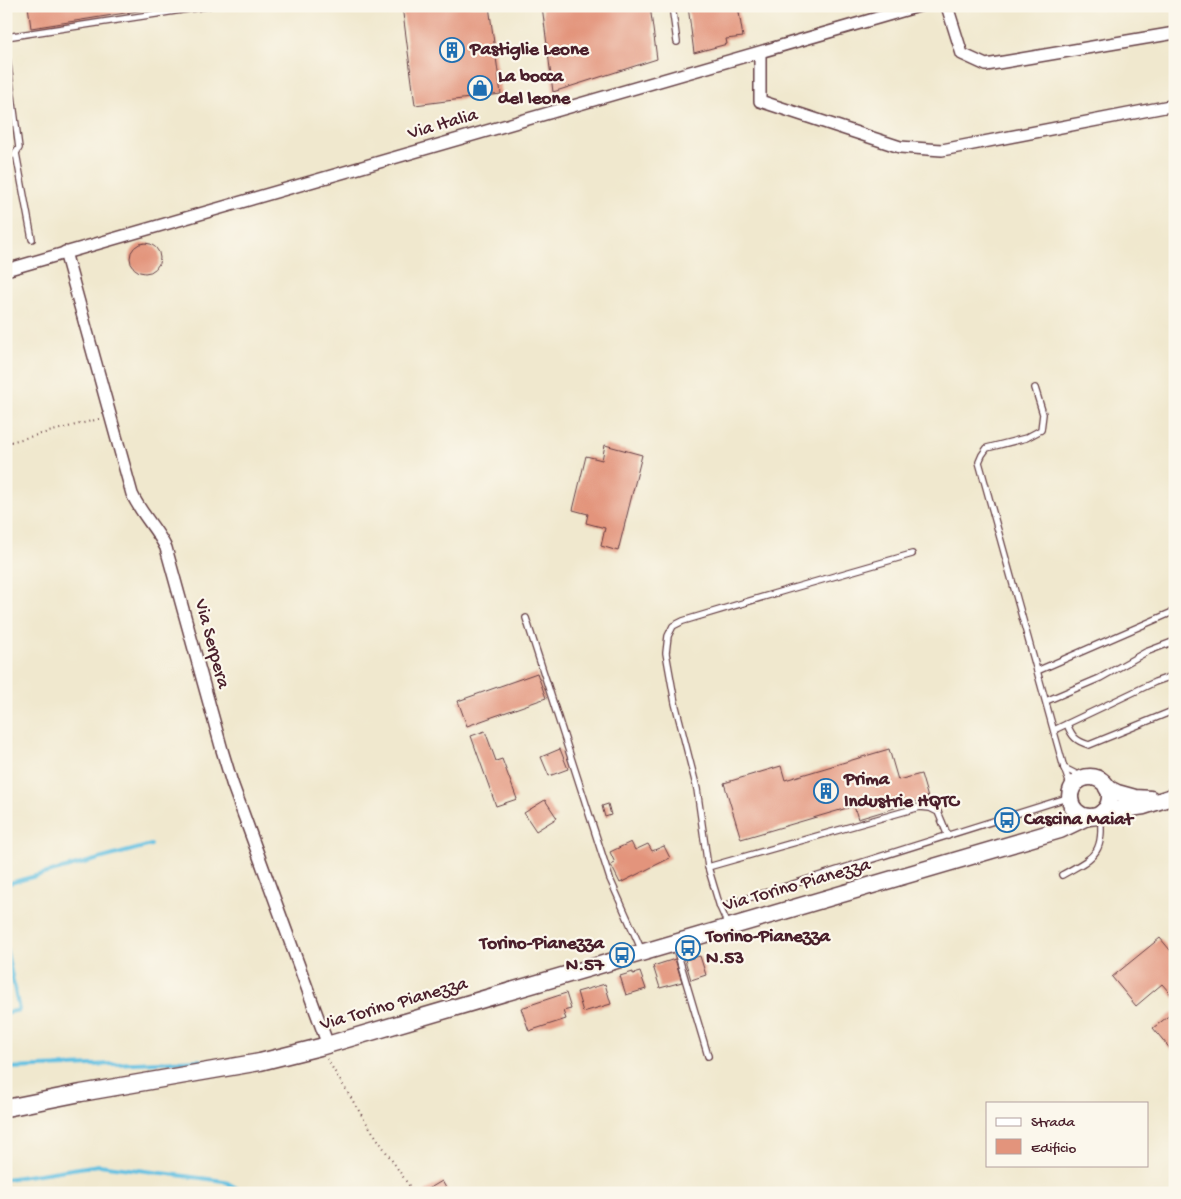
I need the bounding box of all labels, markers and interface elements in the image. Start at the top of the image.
building icon: Pastiglie Leone [439,37,465,63]
place label: Pastiglie Leone [469,39,590,62]
place label: La bocca del leone [498,66,572,111]
shop icon: La bocca del leone [467,75,493,101]
street label: Via Italia [405,104,482,146]
street label: Via Serpera [188,596,234,693]
place label: Prima Industrie HQTC [843,769,960,814]
building icon: Prima Industrie HQTC [813,778,839,804]
bus stop icon: Cascina Maiat [994,807,1020,833]
place label: Cascina Maiat [1023,809,1135,832]
street label: Via Torino Pianezza [720,854,875,918]
place label: Torino-Pianezza N.53 [704,926,832,971]
place label: Torino-Pianezza N.57 [478,933,605,978]
bus stop icon: Torino-Pianezza N.53 [675,935,701,961]
bus stop icon: Torino-Pianezza N.57 [609,942,635,968]
street label: Via Torino Pianezza [317,973,472,1037]
legend [986,1102,1148,1166]
text: Strada [1031,1114,1076,1132]
text: Edificio [1031,1140,1077,1158]

